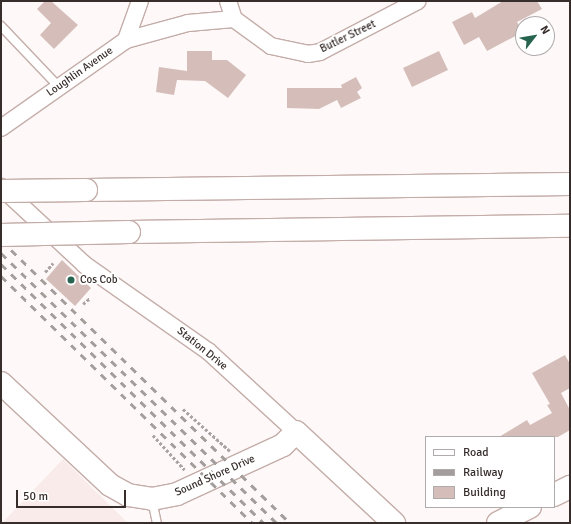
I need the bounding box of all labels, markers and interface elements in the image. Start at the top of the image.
north arrow [515,16,555,56]
street label: Butler Street [318,18,378,56]
text: N [537,23,552,37]
street label: Loughlin Avenue [44,44,116,100]
place label: Cos Cob [80,273,118,287]
marker: Cos Cob [65,274,77,286]
street label: Station Drive [174,325,230,373]
legend [425,436,555,508]
text: Road [463,445,489,460]
street label: Sound Shore Drive [173,452,257,500]
text: Railway [463,465,503,480]
scale bar [18,482,128,508]
text: Building [463,485,506,500]
text: 50 m [23,489,48,504]

